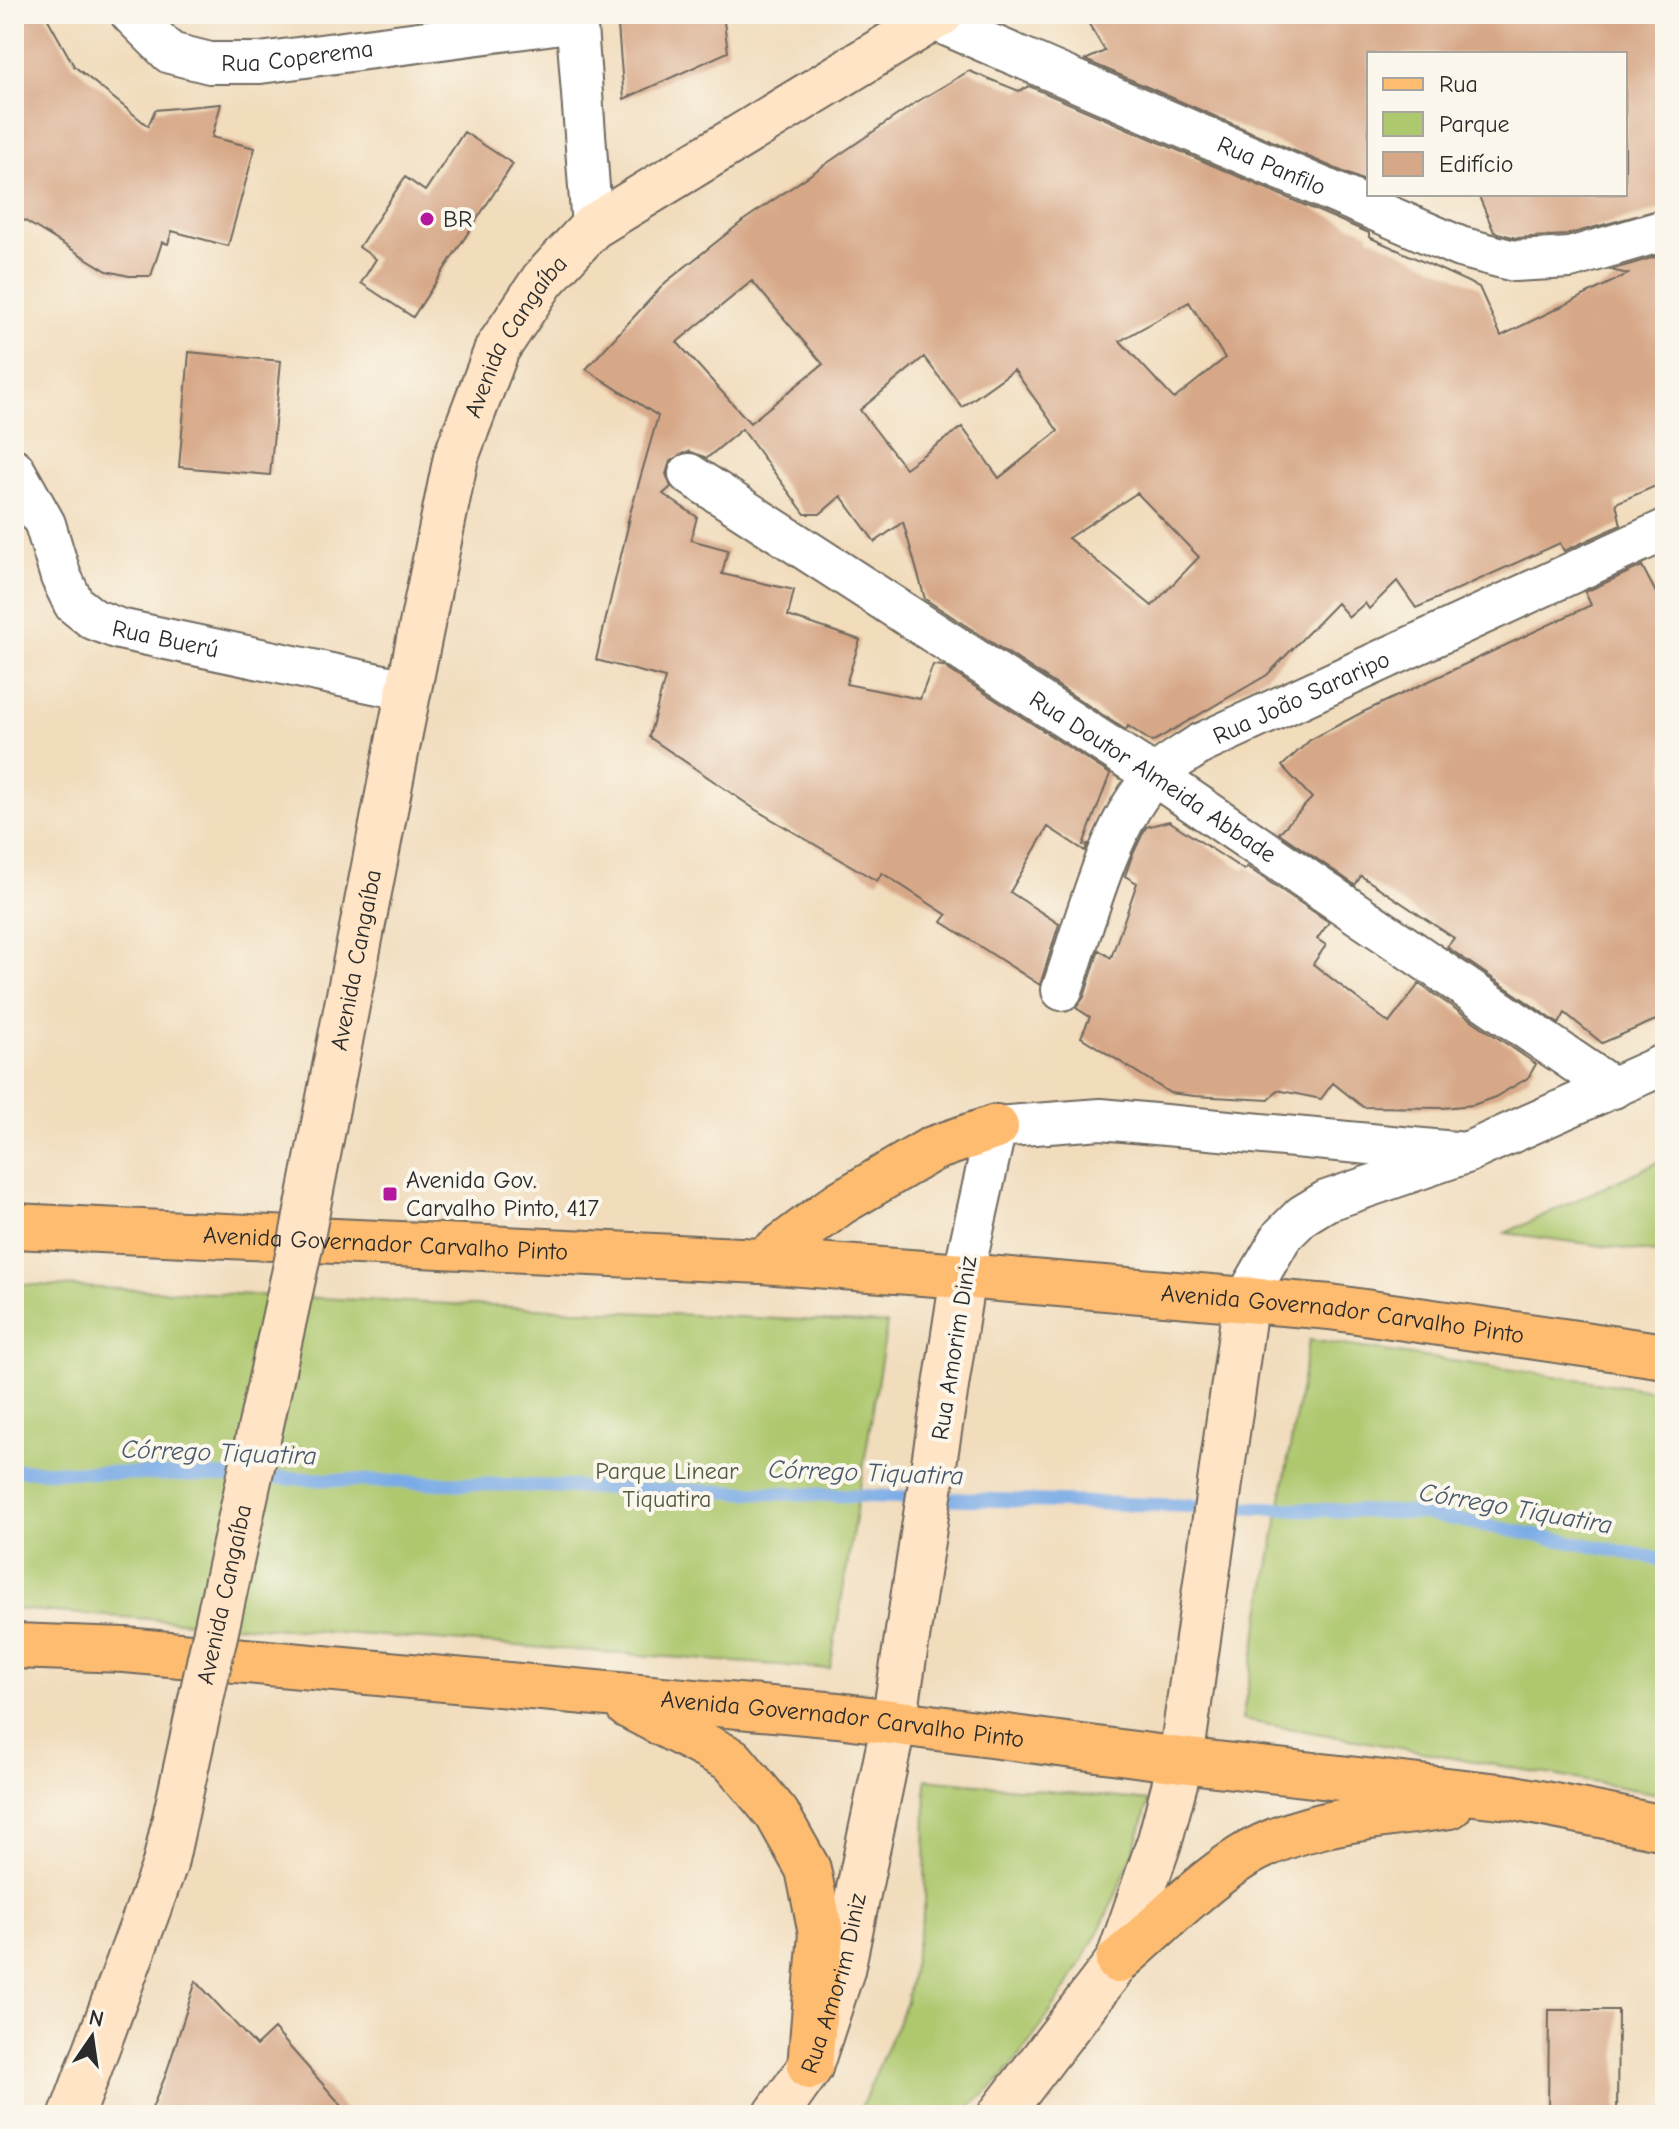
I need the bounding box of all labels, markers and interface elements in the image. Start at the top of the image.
street label: Rua Coperema [221,34,375,77]
legend [1367,52,1627,196]
text: Rua [1439,70,1478,98]
text: Parque [1439,110,1510,138]
street label: Rua Panfilo [1213,130,1330,201]
text: Edifício [1439,150,1514,178]
place label: BR [443,205,472,233]
marker: BR [418,210,436,228]
street label: Avenida Cangaíba [458,249,573,421]
street label: Rua Buerú [110,614,221,664]
street label: Rua João Sararipo [1209,645,1394,750]
street label: Rua Doutor Almeida Abbade [1025,685,1282,868]
street label: Avenida Cangaíba [325,867,387,1053]
place label: Avenida Gov. Carvalho Pinto, 417 [406,1166,599,1222]
marker: Avenida Gov. Carvalho Pinto, 417 [381,1185,399,1203]
street label: Avenida Governador Carvalho Pinto [202,1221,569,1266]
street label: Rua Amorim Diniz [926,1253,982,1442]
street label: Avenida Governador Carvalho Pinto [1160,1279,1526,1349]
water label: Córrego Tiquatira [121,1435,317,1471]
water label: Córrego Tiquatira [768,1455,964,1491]
park label: Parque Linear Tiquatira [595,1457,739,1513]
water label: Córrego Tiquatira [1417,1477,1615,1541]
street label: Avenida Cangaíba [191,1502,257,1687]
street label: Avenida Governador Carvalho Pinto [660,1685,1026,1753]
street label: Rua Amorim Diniz [795,1890,872,2077]
north arrow [52,1997,132,2077]
text: N [86,2004,106,2033]

